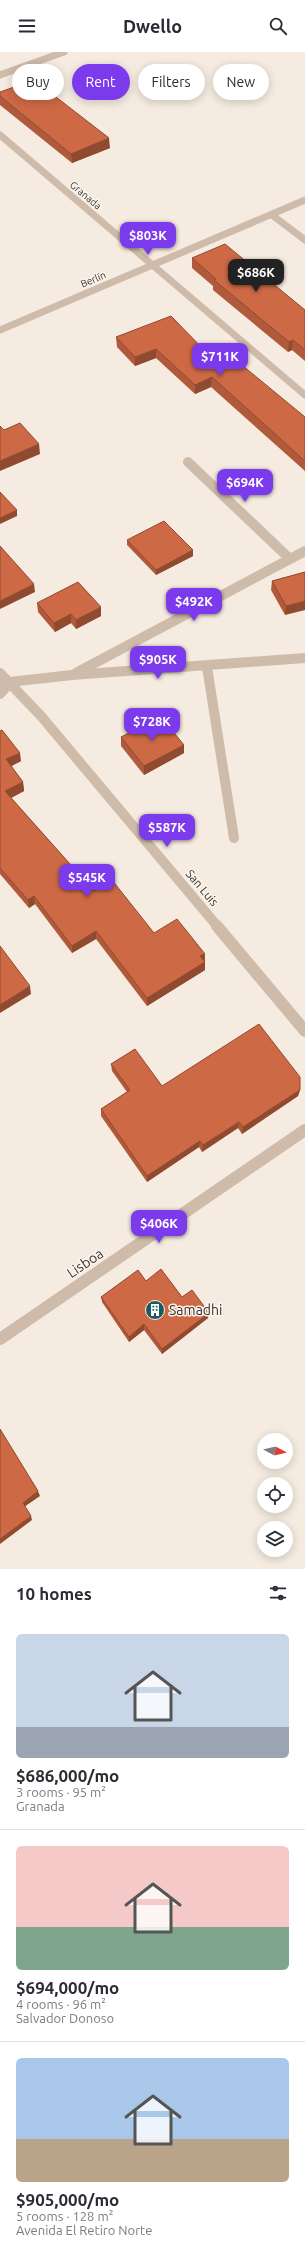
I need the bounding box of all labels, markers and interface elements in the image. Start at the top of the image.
icon: menu [16,15,38,37]
icon: search [267,15,289,37]
text: Dwello [123,16,182,36]
chip: Buy [12,64,64,100]
chip: Rent [72,64,130,100]
chip: Filters [138,64,205,100]
chip: New [213,64,269,100]
street label: Granada [68,179,104,212]
pin: $803K [120,222,176,256]
text: $803K [129,228,167,242]
pin: $686K [228,259,284,293]
text: $686K [237,265,275,279]
street label: Berlín [79,269,108,290]
pin: $711K [192,343,248,377]
text: $711K [201,349,239,363]
pin: $694K [217,469,273,503]
text: $694K [226,475,264,489]
pin: $492K [166,588,222,622]
text: $492K [175,594,213,608]
pin: $905K [130,646,186,680]
text: $905K [139,652,177,666]
pin: $728K [124,708,180,742]
text: $728K [133,714,171,728]
pin: $587K [139,814,195,848]
text: $587K [148,820,186,834]
pin: $545K [59,864,115,898]
street label: San Luis [184,867,221,908]
text: $545K [68,870,106,884]
pin: $406K [131,1210,187,1244]
text: $406K [140,1216,178,1230]
street label: Lisboa [64,1245,106,1281]
building icon: Samadhi [144,1299,166,1321]
place label: Samadhi [169,1302,222,1318]
north arrow [257,1433,293,1469]
map controls [257,1433,293,1557]
button: locate [257,1477,293,1513]
button: layers [257,1521,293,1557]
icon: filters [267,1582,289,1604]
text: 10 homes [16,1584,92,1603]
icon: home [117,1660,189,1732]
text: $686,000/mo [16,1766,119,1785]
text: 3 rooms · 95 m² [16,1785,106,1799]
text: Granada [16,1799,65,1813]
icon: home [117,1872,189,1944]
text: $694,000/mo [16,1978,119,1997]
text: 4 rooms · 96 m² [16,1997,106,2011]
text: Salvador Donoso [16,2011,114,2025]
icon: home [117,2084,189,2156]
text: $905,000/mo [16,2190,119,2209]
text: 5 rooms · 128 m² [16,2209,113,2223]
text: Avenida El Retiro Norte [16,2223,152,2237]

